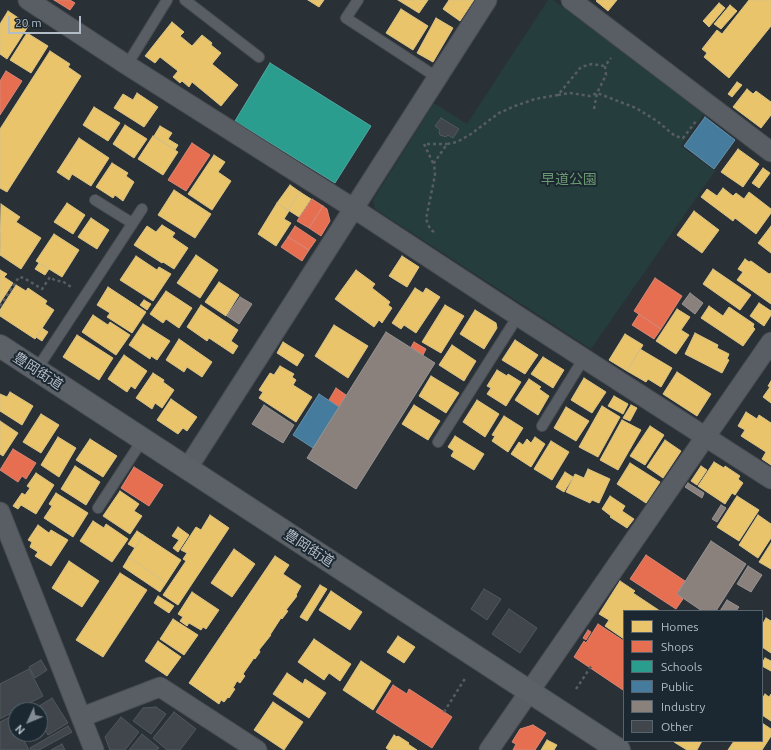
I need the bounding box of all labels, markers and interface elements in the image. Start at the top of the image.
scale bar [10,8,83,34]
text: 20 m [15,16,42,29]
park label: 早道公園 [541,171,597,187]
street label: 豊岡街道 [10,349,66,393]
street label: 豊岡街道 [281,526,337,570]
legend [623,610,763,742]
text: Homes [661,620,699,633]
text: Shops [661,640,693,653]
text: Schools [661,660,702,673]
text: Public [661,680,694,693]
text: Industry [661,700,705,713]
north arrow [8,702,48,742]
text: Other [661,720,693,733]
text: N [13,723,27,737]

